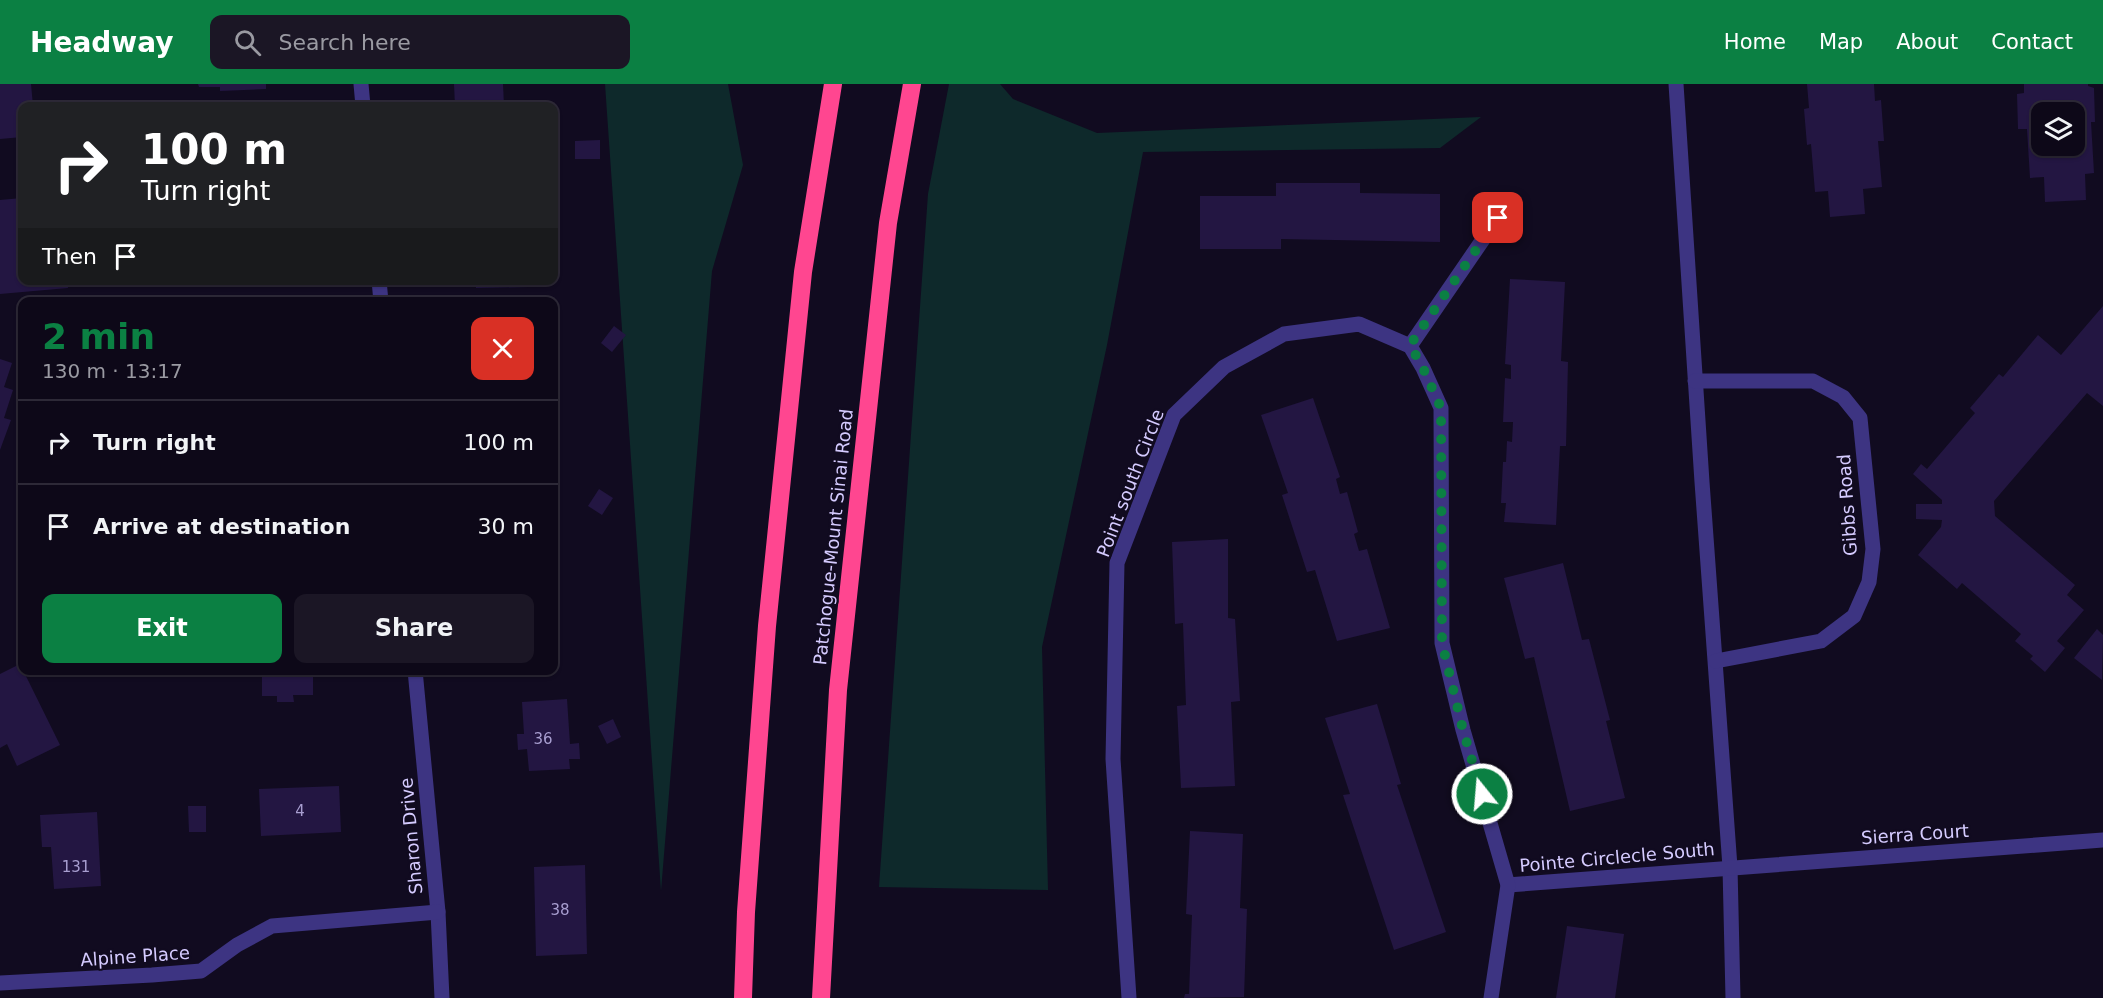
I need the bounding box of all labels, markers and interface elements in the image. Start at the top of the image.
search box [210,15,630,69]
text: Headway [30,26,174,59]
icon: search [231,26,264,59]
text: Search here [279,30,411,55]
text: Home [1724,30,1786,54]
text: Map [1819,30,1863,54]
text: About [1896,30,1958,54]
text: Contact [1991,30,2073,54]
map controls [2031,102,2085,156]
button: layers [2031,102,2085,156]
text: 100 m [141,125,287,174]
icon: right [42,126,120,204]
text: Turn right [141,175,270,206]
pin [1472,192,1523,243]
icon: arrive [1481,201,1514,234]
icon: arrive [109,240,142,273]
text: Then [42,244,97,269]
text: 2 min [42,316,155,357]
button: close [471,317,534,380]
text: 130 m · 13:17 [42,359,183,383]
street label: Point south Circle [1092,406,1168,560]
street label: Patchogue-Mount Sinai Road [809,408,857,666]
icon: right [42,426,75,459]
text: Turn right [93,430,216,455]
text: 100 m [464,430,534,455]
street label: Gibbs Road [1833,453,1861,557]
icon: arrive [42,510,75,543]
text: Arrive at destination [93,514,350,539]
text: 30 m [478,514,534,539]
button: Exit [42,594,282,663]
button: Share [294,594,534,663]
house number: 36 [533,730,553,748]
position arrow [1450,762,1514,826]
street label: Sharon Drive [395,777,427,895]
house number: 4 [295,802,305,820]
street label: Sierra Court [1860,820,1970,848]
street label: Pointe Circlecle South [1518,838,1716,876]
house number: 131 [62,858,90,876]
house number: 38 [550,901,570,919]
street label: Alpine Place [79,942,191,970]

